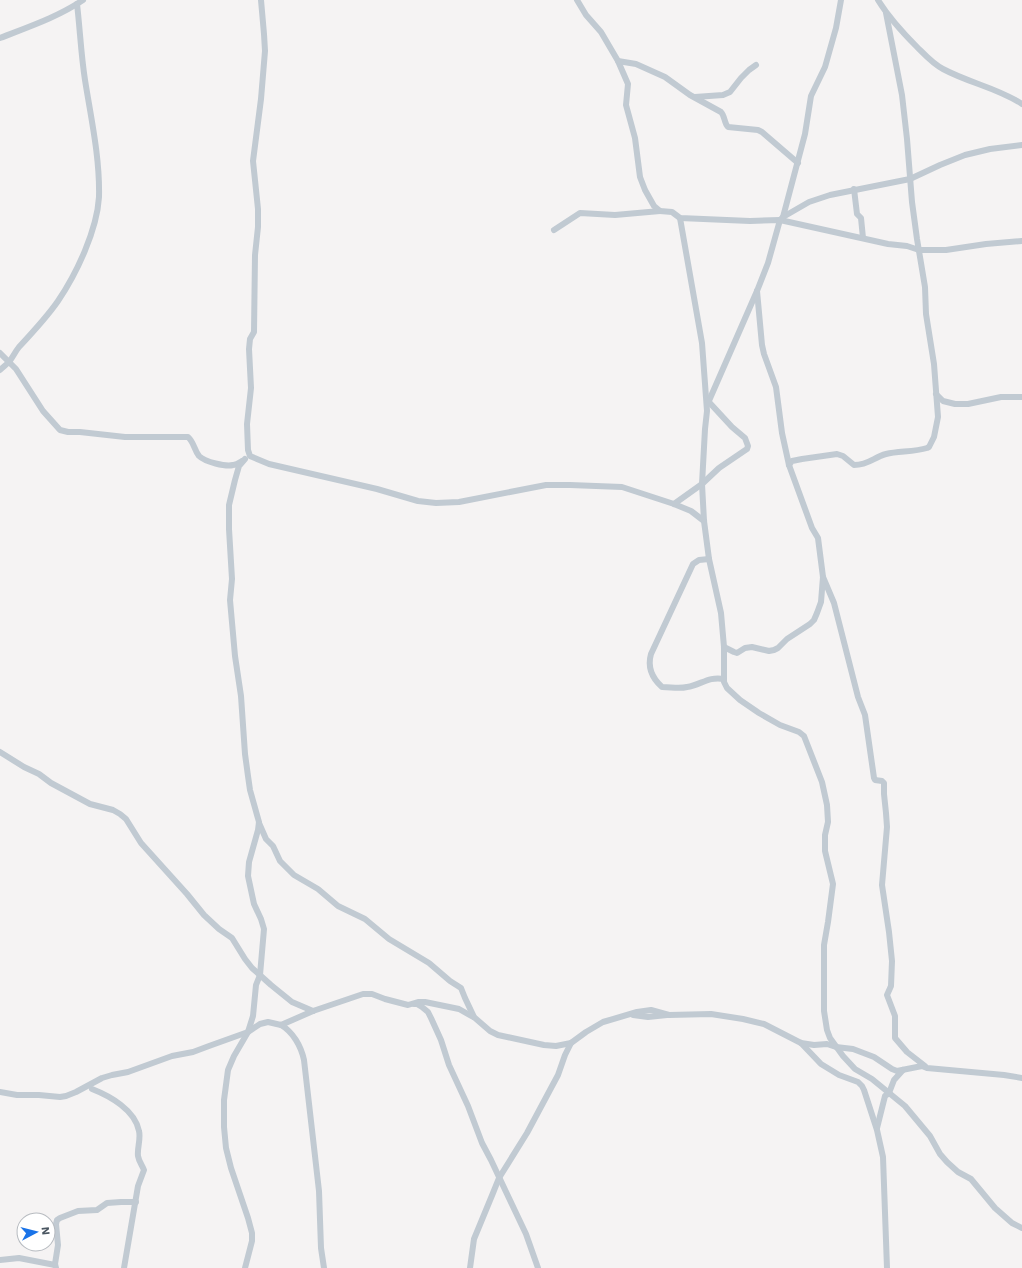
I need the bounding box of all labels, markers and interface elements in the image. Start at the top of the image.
north arrow [16,1212,56,1252]
text: N [38,1226,52,1236]

